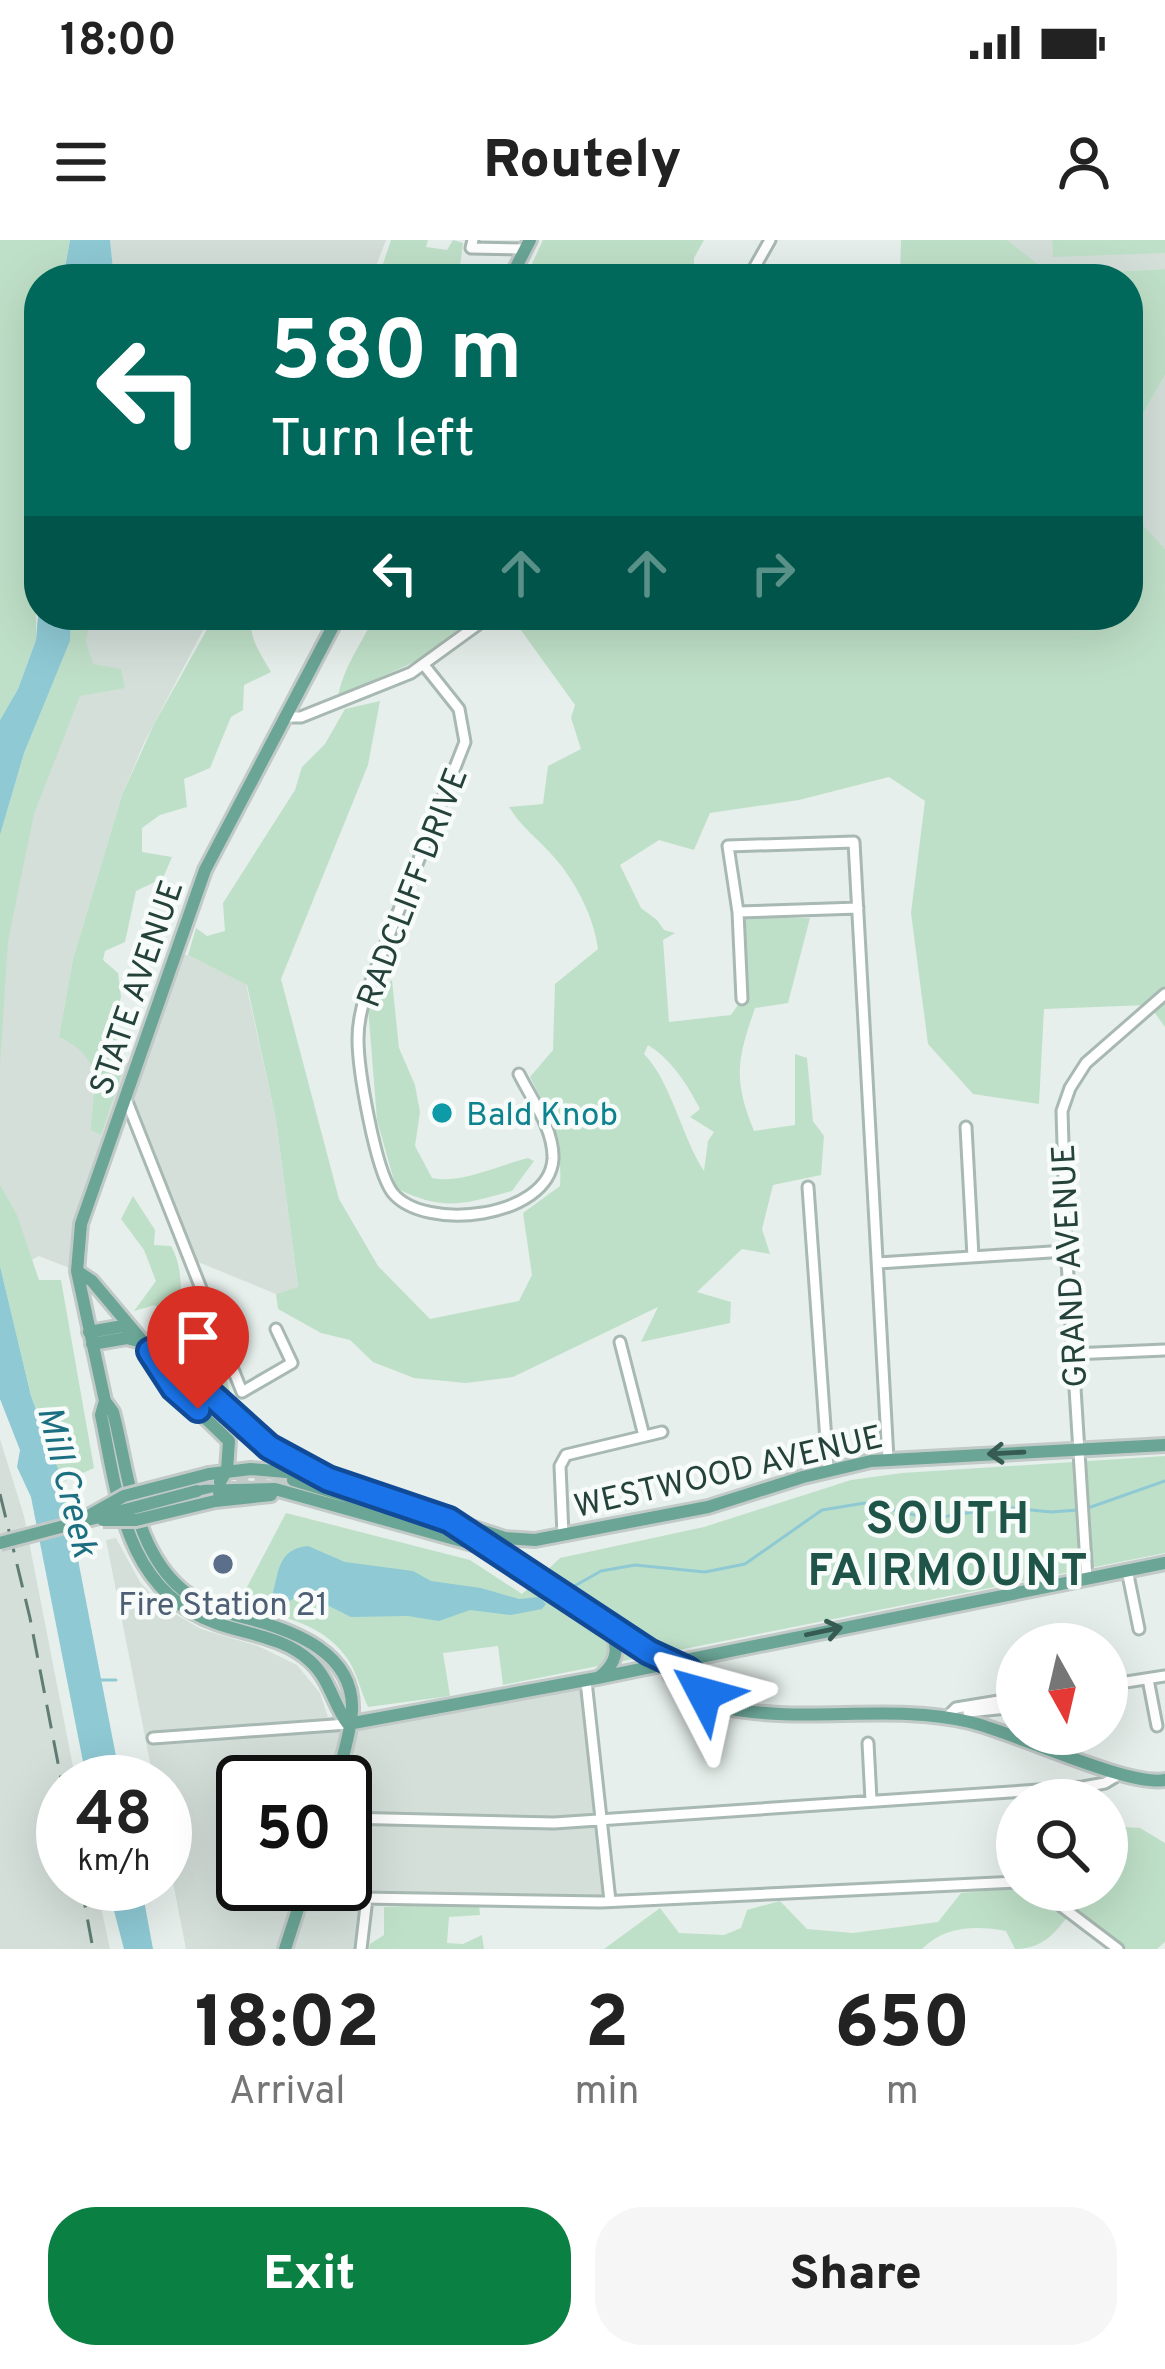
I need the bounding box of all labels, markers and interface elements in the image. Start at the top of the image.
text: 18:00 [60,14,177,71]
text: Routely [483,128,682,197]
icon: menu [48,129,114,195]
icon: person [1051,129,1117,195]
text: 580 m [270,303,523,409]
icon: left [72,312,228,468]
text: Turn left [270,407,475,476]
icon: left [362,540,428,606]
icon: ahead [488,540,554,606]
icon: ahead [614,540,680,606]
icon: right [740,540,806,606]
street label: RADCLIFF DRIVE [350,763,480,1014]
street label: STATE AVENUE [82,875,195,1101]
place label: Bald Knob [466,1096,618,1138]
marker: Bald Knob [429,1100,455,1126]
street label: GRAND AVENUE [1045,1143,1099,1388]
pin [147,1286,249,1409]
icon: arrive [165,1304,231,1370]
water label: Mill Creek [24,1402,106,1563]
street label: WESTWOOD AVENUE [571,1418,887,1530]
one-way arrow [987,1442,1026,1465]
district label: SOUTH FAIRMOUNT [807,1493,1091,1602]
marker: Fire Station 21 [210,1551,236,1577]
place label: Fire Station 21 [118,1586,328,1628]
one-way arrow [805,1619,843,1642]
north arrow [996,1623,1128,1755]
map controls [996,1623,1128,1911]
position arrow [641,1631,767,1757]
speed limit sign: 50 [216,1755,372,1911]
button: search [996,1779,1128,1911]
text: 48 [76,1780,152,1856]
text: km/h [78,1844,150,1881]
text: 18:02 [195,1981,380,2073]
text: 2 [585,1981,629,2073]
text: 650 [834,1981,970,2073]
text: Arrival [229,2069,345,2118]
text: min [574,2069,639,2118]
text: m [886,2069,919,2118]
button: Exit [48,2207,571,2345]
button: Share [595,2207,1117,2345]

